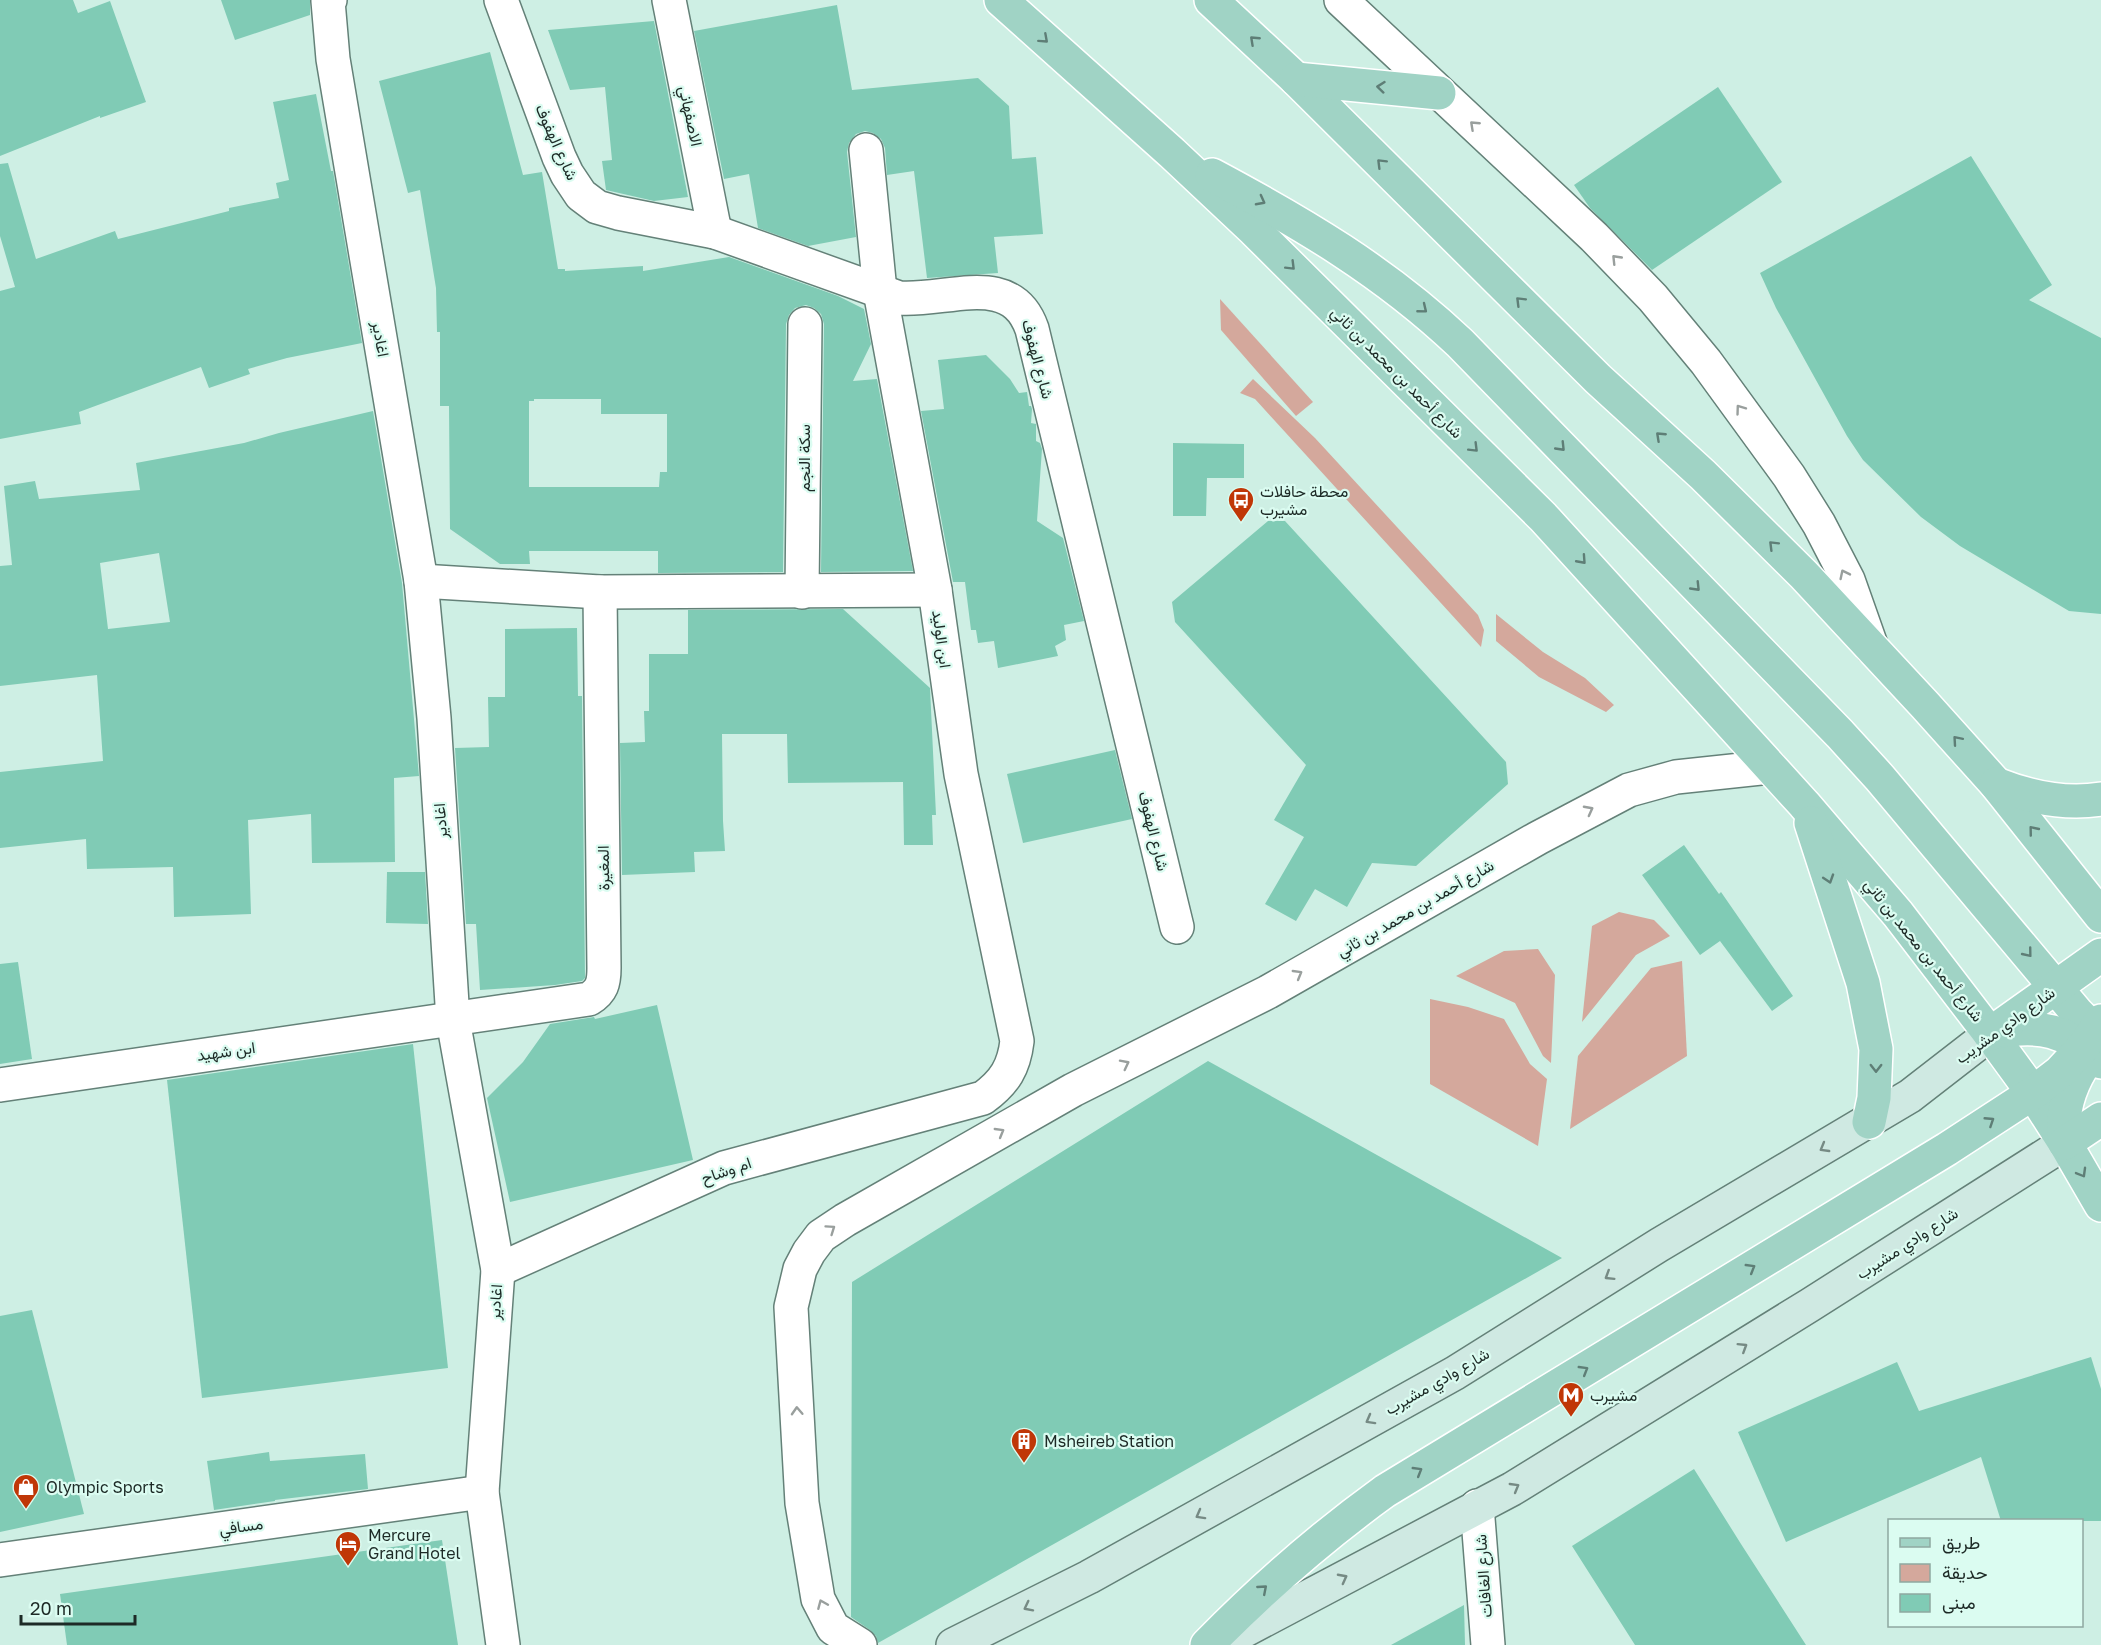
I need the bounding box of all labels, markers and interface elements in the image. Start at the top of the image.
one-way arrow [1038,32,1048,43]
one-way arrow [1250,36,1261,47]
one-way arrow [1376,81,1385,94]
street label: الاصفهاني [671,84,707,149]
street label: شارع الهفوف [529,101,583,184]
one-way arrow [1470,121,1481,132]
one-way arrow [1378,160,1389,171]
one-way arrow [1255,194,1265,205]
one-way arrow [1612,256,1623,266]
one-way arrow [1283,259,1294,270]
one-way arrow [1516,297,1527,308]
street label: شارع أحمد بن محمد بن ثاني [1324,302,1467,445]
one-way arrow [1416,302,1427,313]
street label: شارع الهفوف [1016,317,1058,401]
street label: اغادير [367,319,394,358]
one-way arrow [1737,404,1748,415]
street label: سكة النجم [794,424,815,492]
one-way arrow [1657,432,1667,443]
one-way arrow [1553,439,1564,450]
one-way arrow [1467,441,1477,452]
place label: محطة حافلات مشيرب [1260,481,1348,520]
bus stop icon: محطة حافلات مشيرب [1226,485,1256,523]
one-way arrow [1770,541,1780,552]
one-way arrow [1575,553,1586,564]
one-way arrow [1840,569,1851,580]
one-way arrow [1689,579,1700,590]
street label: ابن الوليد [927,609,956,669]
one-way arrow [1953,737,1964,747]
street label: شارع الهفوف [1133,789,1174,873]
street label: اغادير [429,802,452,840]
one-way arrow [1583,806,1594,817]
one-way arrow [2029,826,2040,837]
street label: المغيرة [593,845,614,891]
street label: شارع أحمد بن محمد بن ثاني [1333,855,1499,965]
one-way arrow [1822,873,1834,884]
street label: شارع أحمد بن محمد بن ثاني [1857,874,1988,1028]
one-way arrow [2021,946,2032,957]
one-way arrow [1292,970,1302,981]
street label: شارع وادي مشريب [1951,982,2061,1071]
street label: ابن شهيد [195,1037,257,1066]
one-way arrow [1119,1060,1130,1071]
one-way arrow [1870,1063,1882,1072]
one-way arrow [1983,1117,1994,1128]
one-way arrow [994,1128,1004,1139]
one-way arrow [1820,1141,1830,1153]
street label: ام وشاح [698,1152,754,1190]
one-way arrow [2075,1167,2087,1177]
street label: شارع وادي مشيرب [1852,1203,1964,1287]
one-way arrow [825,1225,836,1236]
one-way arrow [1745,1264,1755,1276]
one-way arrow [1605,1269,1615,1281]
street label: اغادير [484,1284,507,1322]
one-way arrow [1737,1342,1747,1354]
street label: شارع وادي مشيرب [1381,1343,1495,1422]
one-way arrow [1578,1365,1588,1377]
metro station icon: مشيرب [1556,1380,1586,1418]
place label: مشيرب [1590,1385,1637,1406]
one-way arrow [791,1407,804,1416]
one-way arrow [1366,1413,1376,1424]
building icon: Msheireb Station [1009,1426,1039,1464]
place label: Msheireb Station [1044,1431,1174,1451]
one-way arrow [1412,1467,1422,1479]
shop icon: Olympic Sports [11,1472,41,1510]
place label: Olympic Sports [46,1477,164,1497]
one-way arrow [1509,1482,1519,1494]
one-way arrow [1196,1508,1206,1519]
street label: مسافي [218,1513,265,1543]
legend [1888,1519,2083,1627]
place label: Mercure Grand Hotel [368,1525,461,1563]
hotel icon: Mercure Grand Hotel [333,1529,363,1567]
text: طريق [1942,1531,1980,1554]
street label: شارع الغافات [1470,1534,1498,1618]
text: حديقة [1942,1561,1988,1583]
one-way arrow [1337,1574,1347,1585]
one-way arrow [1256,1585,1267,1596]
scale bar [21,1588,135,1626]
text: مبنى [1942,1591,1976,1614]
text: 20 m [30,1597,72,1619]
one-way arrow [817,1599,829,1610]
one-way arrow [1024,1600,1035,1612]

